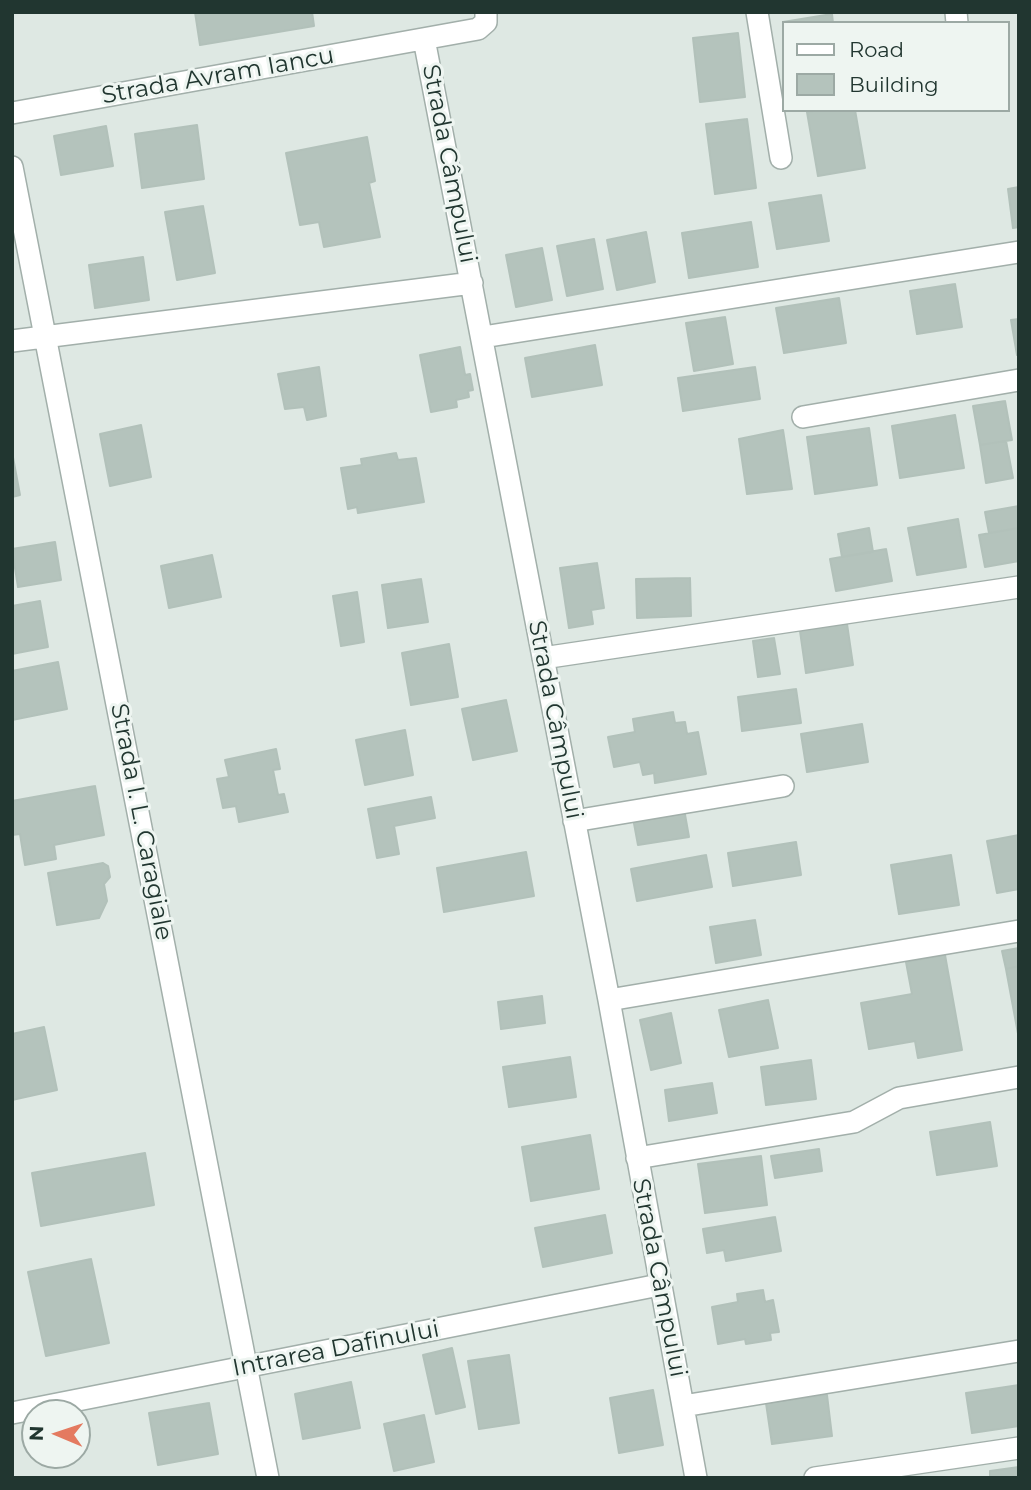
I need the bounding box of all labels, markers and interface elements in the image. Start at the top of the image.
legend [782,21,1010,112]
text: Road [849,37,904,62]
street label: Strada Avram Iancu [100,41,336,111]
street label: Strada Câmpului [416,62,482,266]
text: Building [849,72,939,97]
street label: Strada Câmpului [522,618,588,822]
street label: Strada I. L. Caragiale [104,701,178,943]
street label: Strada Câmpului [626,1176,692,1380]
street label: Intrarea Dafinului [230,1315,442,1383]
north arrow [21,1399,91,1469]
text: N [25,1425,48,1441]

